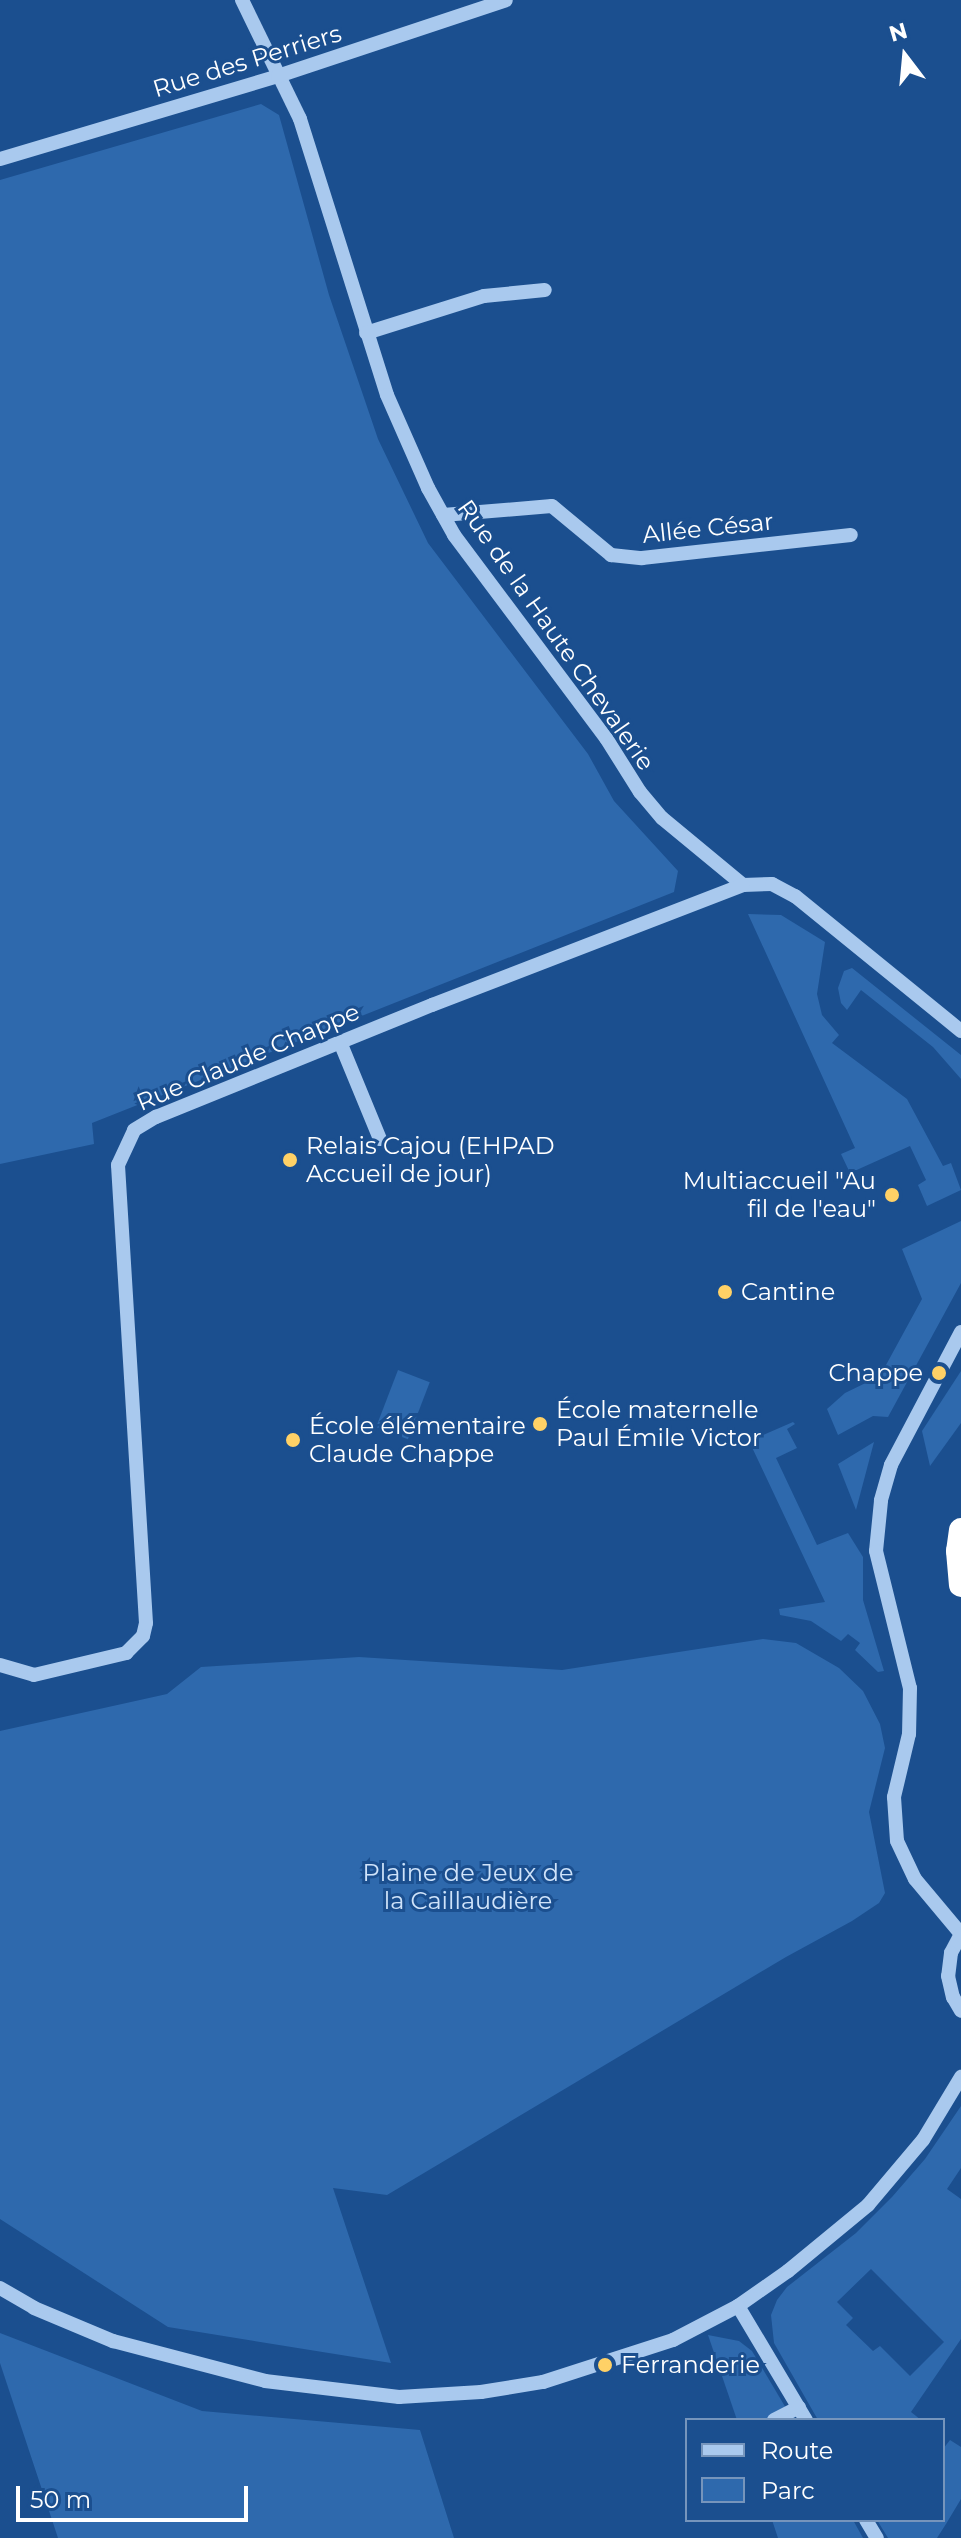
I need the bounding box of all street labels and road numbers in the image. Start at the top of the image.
street label: Rue des Perriers [149,19,345,103]
street label: Rue de la Haute Chevalerie [451,494,661,776]
street label: Allée César [641,507,775,549]
street label: Rue Claude Chappe [132,997,364,1117]

